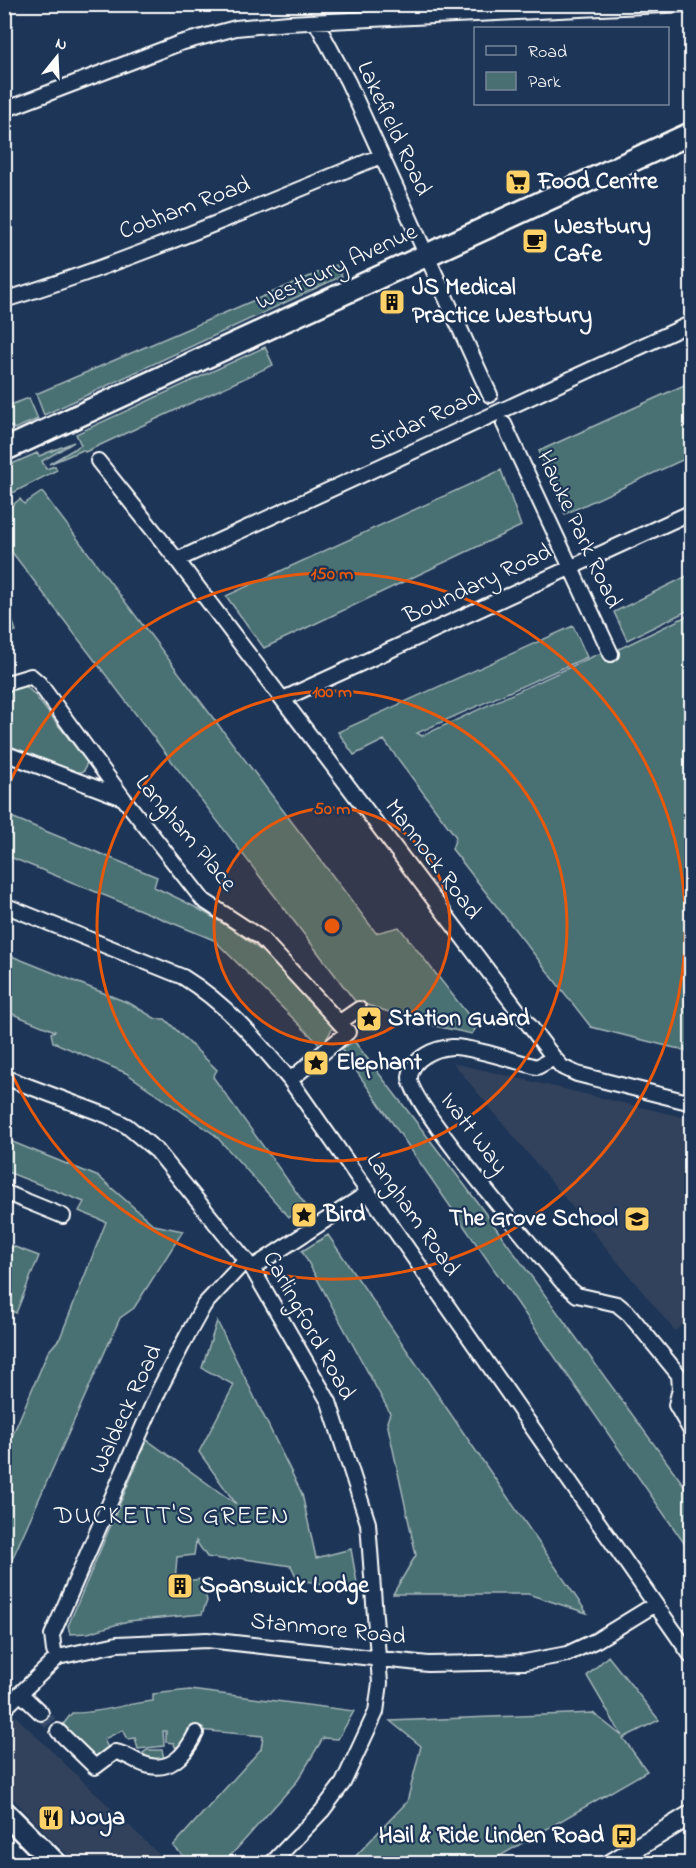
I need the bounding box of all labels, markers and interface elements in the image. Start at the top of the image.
north arrow [27,27,87,87]
legend [474,27,669,105]
text: N [52,32,70,58]
text: Road [528,40,567,66]
street label: Lakefield Road [346,56,440,203]
text: Park [528,70,561,96]
place label: Food Centre [537,165,659,200]
supermarket icon: Food Centre [503,167,533,197]
street label: Cobham Road [114,168,256,250]
place label: Westbury Cafe [554,210,651,273]
street label: Westbury Avenue [251,215,424,322]
cafe icon: Westbury Cafe [520,226,550,256]
place label: JS Medical Practice Westbury [412,271,592,335]
building icon: JS Medical Practice Westbury [377,287,407,317]
street label: Sirdar Road [364,380,487,462]
street label: Hawke Park Road [526,445,630,615]
street label: Boundary Road [397,535,559,636]
text: 150 m [311,562,353,588]
text: 100 m [312,680,352,706]
street label: Langham Place [126,768,245,900]
street label: Mannock Road [375,792,489,928]
text: 50 m [314,797,350,823]
centre of rings [322,916,342,936]
place label: Station Guard [388,1002,530,1037]
place icon: Station Guard [354,1004,384,1034]
place label: Elephant [336,1046,423,1081]
place icon: Elephant [301,1048,331,1078]
street label: Ivatt Way [430,1086,516,1183]
street label: Langham Road [356,1146,468,1285]
place label: Bird [323,1198,366,1233]
place icon: Bird [289,1200,319,1230]
place label: The Grove School [449,1202,618,1237]
school or university icon: The Grove School [622,1204,652,1234]
street label: Carlingford Road [252,1245,364,1407]
street label: Waldeck Road [82,1339,172,1480]
district label: DUCKETT'S GREEN [53,1498,290,1536]
place label: Spanswick Lodge [200,1569,370,1605]
building icon: Spanswick Lodge [165,1571,195,1601]
street label: Stanmore Road [249,1604,408,1656]
place label: Noya [70,1801,125,1837]
restaurant icon: Noya [36,1803,66,1833]
place label: Hail & Ride Linden Road [379,1819,605,1854]
bus stop icon: Hail & Ride Linden Road [609,1821,639,1851]

